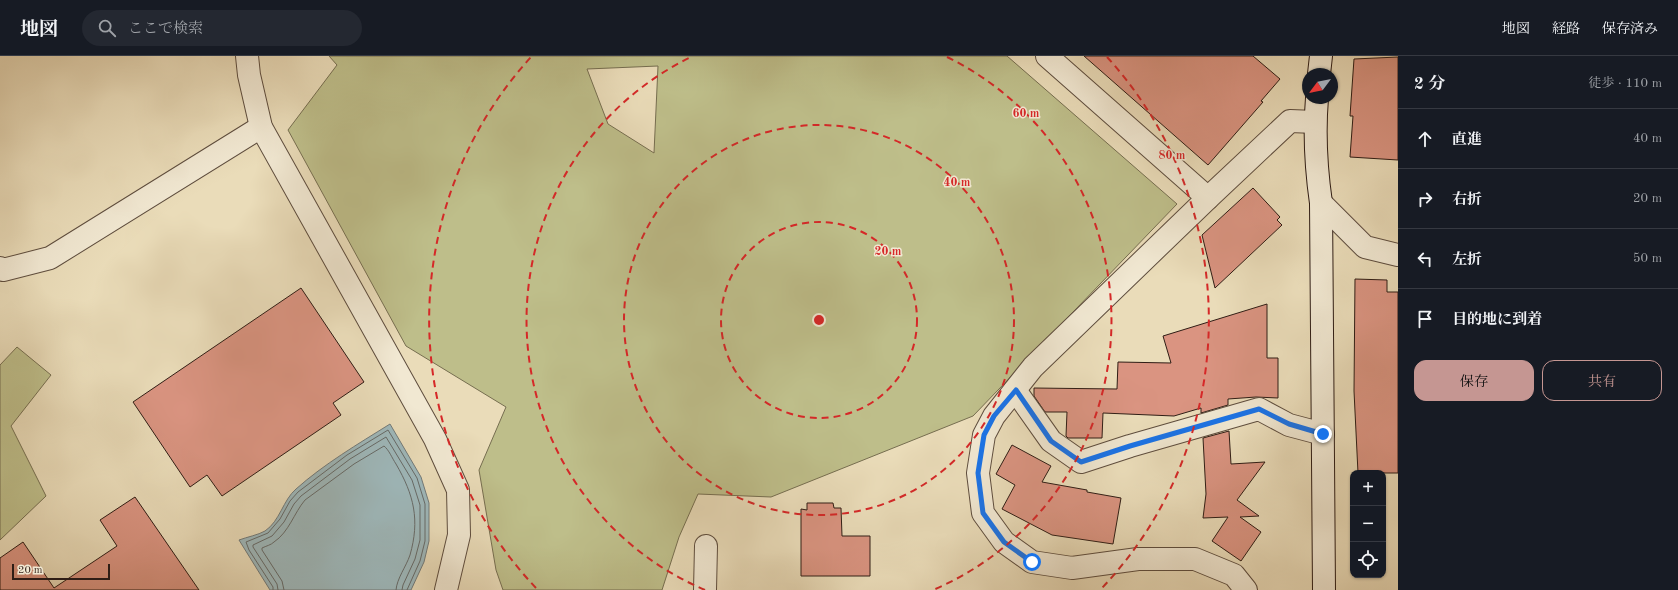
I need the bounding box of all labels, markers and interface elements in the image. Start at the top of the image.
search box [82,10,362,46]
icon: search [96,17,118,39]
text: 地図 [20,21,58,40]
text: ここで検索 [128,22,203,37]
text: 地図 [1502,22,1530,36]
text: 経路 [1552,22,1580,36]
text: 保存済み [1602,22,1658,36]
north arrow [1302,68,1338,104]
text: 2 分 [1414,76,1446,93]
text: 徒歩 · 110 m [1588,77,1662,90]
text: 60 m [1013,108,1040,120]
icon: ahead [1414,128,1436,150]
text: 40 m [1633,132,1662,145]
text: 直進 [1452,133,1482,148]
text: 80 m [1159,150,1186,162]
text: 40 m [944,177,971,189]
icon: right [1414,188,1436,210]
text: 20 m [1633,192,1662,205]
text: 右折 [1452,193,1482,208]
text: 20 m [875,246,902,258]
icon: left [1414,248,1436,270]
text: 50 m [1633,252,1662,265]
text: 左折 [1452,253,1482,268]
icon: arrive [1414,308,1436,330]
centre of rings [812,313,826,327]
text: 目的地に到着 [1452,313,1542,328]
button: 保存 [1414,360,1534,401]
button: 共有 [1542,360,1662,401]
route end [1314,425,1332,443]
map controls [1350,470,1386,578]
button: + [1350,470,1386,506]
button: − [1350,506,1386,542]
button: locate [1350,542,1386,578]
route start [1023,553,1041,571]
scale bar [12,562,110,581]
text: 20 m [18,565,43,576]

